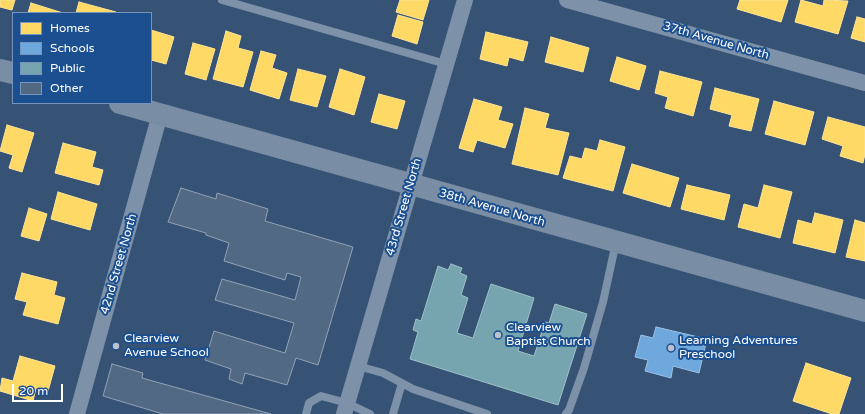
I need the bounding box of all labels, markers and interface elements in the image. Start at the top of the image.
legend [12,12,152,104]
street label: 37th Avenue North [661,19,771,63]
text: Homes [50,21,90,35]
text: Schools [50,41,94,55]
text: Public [50,61,85,75]
text: Other [50,81,83,95]
street label: 43rd Street North [383,157,425,257]
street label: 38th Avenue North [437,186,547,230]
street label: 42nd Street North [98,212,140,316]
place label: Clearview Baptist Church [506,321,591,349]
marker: Clearview Baptist Church [493,330,503,340]
place label: Clearview Avenue School [124,332,209,360]
place label: Learning Adventures Preschool [679,334,798,362]
marker: Clearview Avenue School [111,341,121,351]
marker: Learning Adventures Preschool [666,343,676,353]
scale bar [14,376,65,402]
text: 20 m [19,384,48,398]

